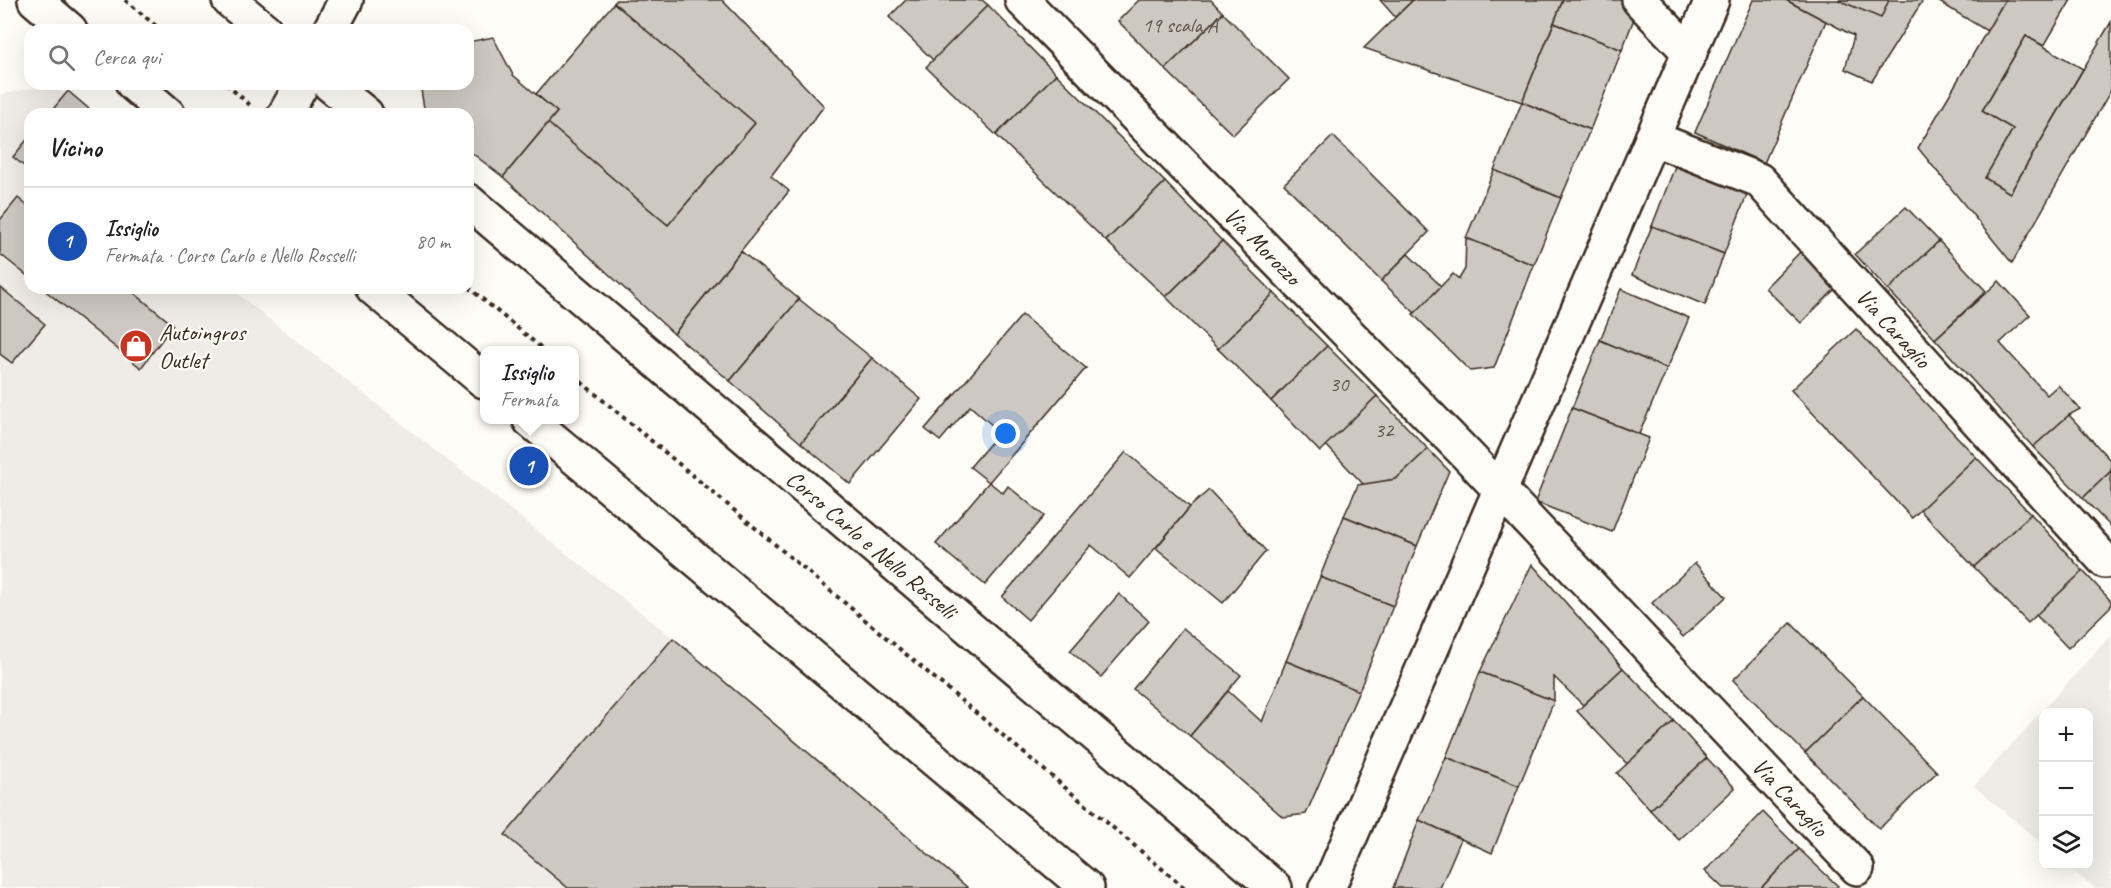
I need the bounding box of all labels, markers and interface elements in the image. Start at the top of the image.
house number: 19 scala A [1142,12,1219,38]
search box [24,24,474,90]
icon: search [45,41,78,74]
text: Cerca qui [93,43,161,71]
text: Vicino [48,131,102,164]
street label: Via Morozzo [1217,200,1309,293]
text: Issiglio [105,215,158,243]
text: 1 [63,229,72,254]
text: 80 m [416,229,450,254]
text: Fermata · Corso Carlo e Nello Rosselli [105,243,355,268]
street label: Via Caraglio [1850,282,1938,375]
place label: Autoingros Outlet [159,317,247,375]
shop icon: Autoingros Outlet [118,328,154,364]
popup [480,346,579,424]
text: Issiglio [501,359,553,387]
house number: 30 [1330,371,1350,397]
text: Fermata [501,387,558,412]
house number: 32 [1375,417,1395,443]
your location [991,419,1020,448]
pin: 1 [510,444,548,488]
street label: Corso Carlo e Nello Rosselli [780,463,965,627]
map controls [2039,708,2093,870]
button: + [2039,708,2093,762]
street label: Via Caraglio [1746,751,1836,844]
button: − [2039,762,2093,816]
button: layers [2039,816,2093,870]

